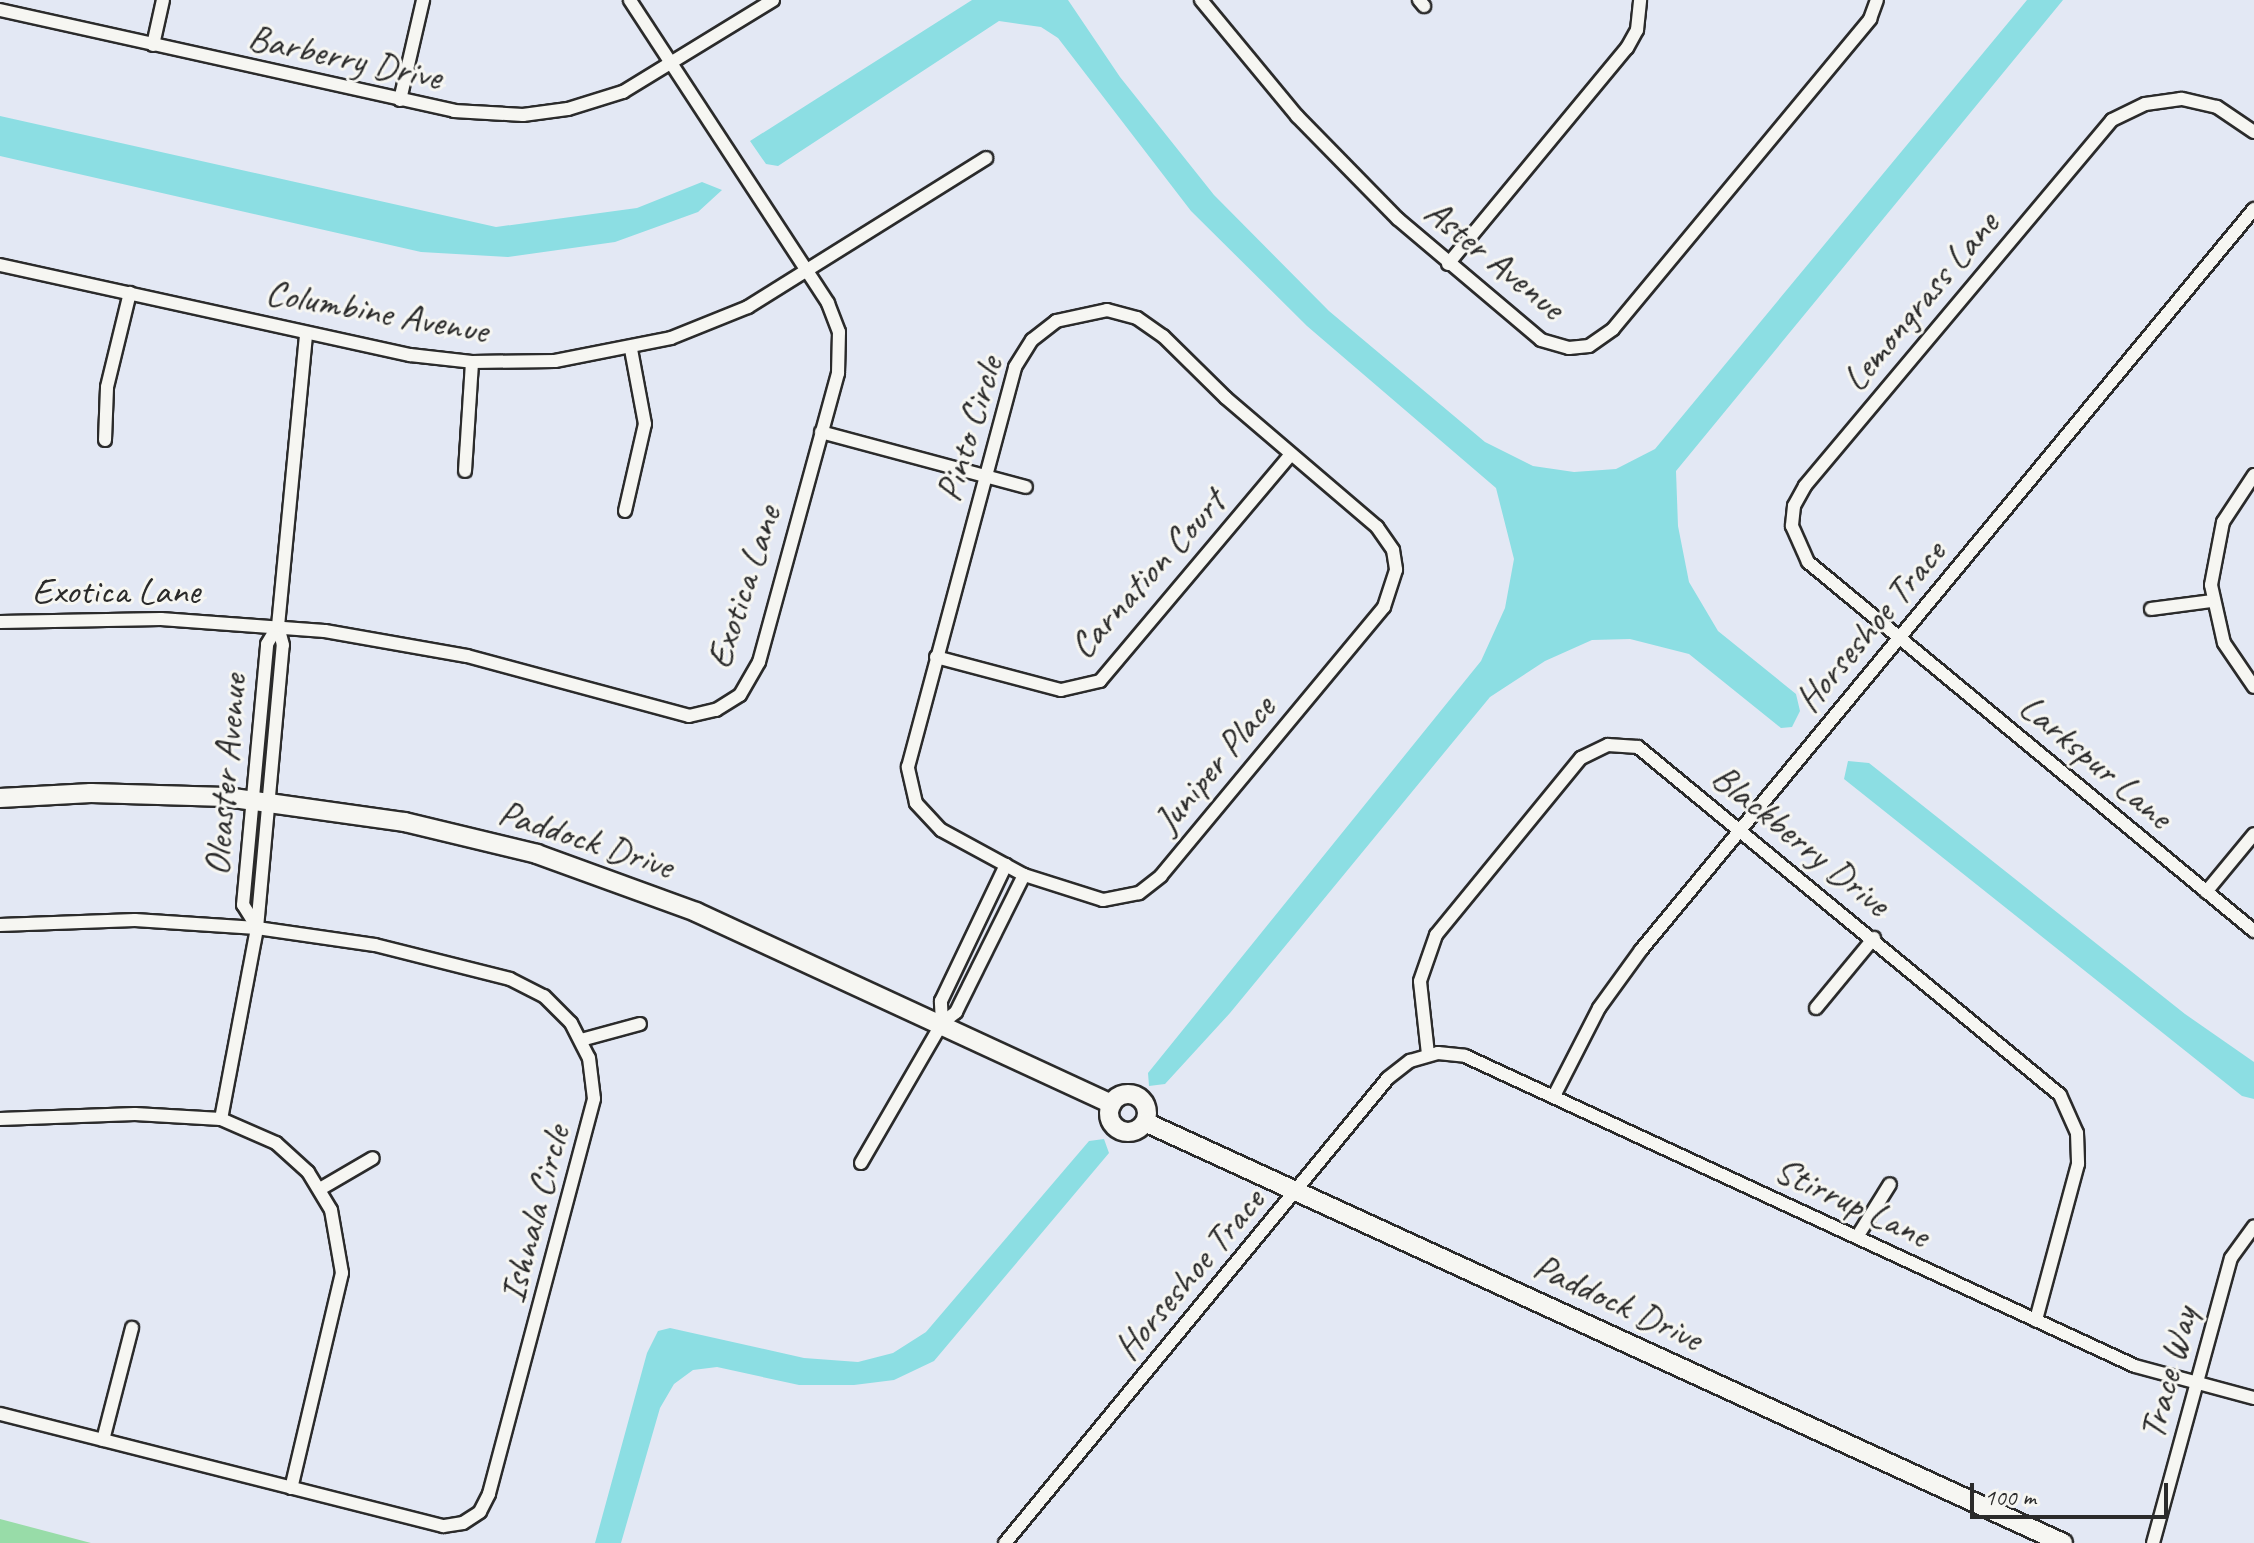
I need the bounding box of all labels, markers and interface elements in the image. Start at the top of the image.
street label: Barberry Drive [244,14,446,100]
street label: Aster Avenue [1416,189,1574,329]
street label: Lemongrass Lane [1832,202,2008,400]
street label: Columbine Avenue [262,269,492,353]
street label: Pinto Circle [926,351,1012,507]
street label: Carnation Court [1059,480,1235,668]
street label: Exotica Lane [695,500,791,674]
street label: Horseshoe Trace [1785,531,1955,721]
street label: Exotica Lane [32,568,200,614]
street label: Oleaster Avenue [193,673,257,877]
street label: Larkspur Lane [2010,683,2182,839]
street label: Juniper Place [1143,686,1285,842]
street label: Blackberry Drive [1702,754,1900,926]
street label: Paddock Drive [493,789,679,889]
street label: Ishnala Circle [489,1121,579,1307]
street label: Stirrup Lane [1767,1146,1937,1258]
street label: Horseshoe Trace [1104,1179,1274,1369]
street label: Paddock Drive [1526,1243,1710,1361]
street label: Trace Way [2128,1302,2208,1444]
scale bar [1974,1467,2172,1517]
text: 100 m [1984,1482,2036,1512]

